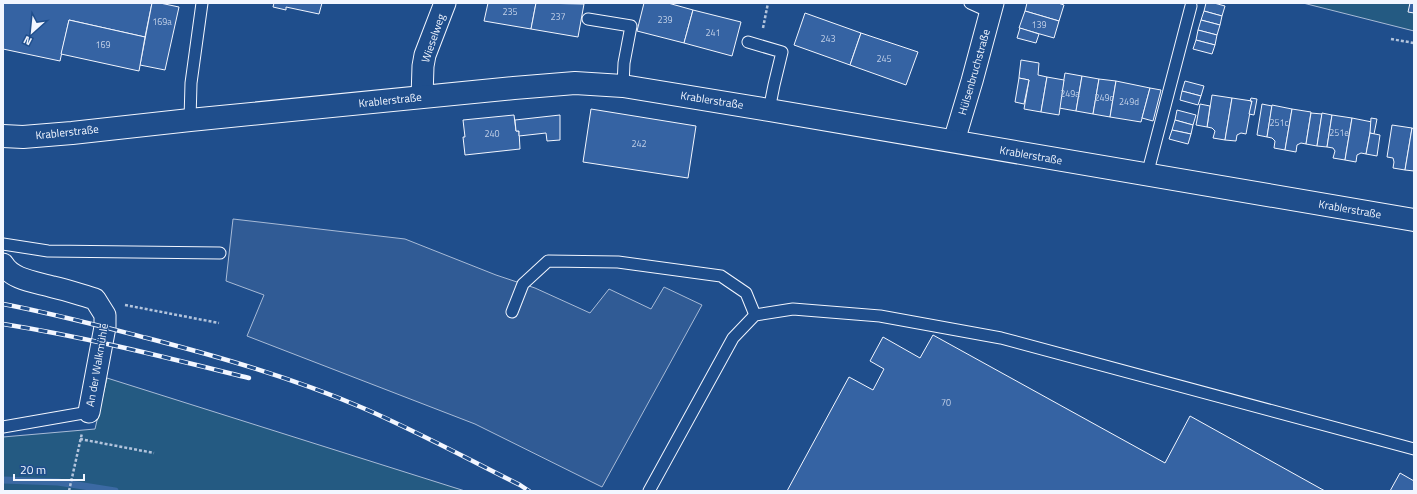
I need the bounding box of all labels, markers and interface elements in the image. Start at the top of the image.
house number: 235 [502,5,518,18]
house number: 237 [550,10,566,23]
street label: Wieselweg [417,11,449,64]
north arrow [12,12,52,52]
house number: 239 [657,13,673,26]
house number: 169a [152,15,172,28]
house number: 139 [1031,18,1047,31]
house number: 241 [705,26,721,39]
street label: Hülsenbruchstraße [954,27,994,117]
text: N [20,32,34,50]
house number: 243 [820,32,836,45]
house number: 169 [95,38,111,51]
house number: 245 [876,52,892,65]
street label: Krablerstraße [679,87,745,113]
house number: 249a [1060,87,1080,100]
street label: Krablerstraße [358,89,423,111]
house number: 249c [1094,91,1114,104]
house number: 249d [1119,95,1139,108]
house number: 251c [1269,116,1289,129]
street label: Krablerstraße [35,121,100,143]
house number: 251e [1329,126,1349,139]
house number: 240 [484,127,500,140]
house number: 242 [631,137,647,150]
street label: Krablerstraße [998,142,1064,168]
street label: Krablerstraße [1317,196,1383,222]
street label: An der Walkmühle [82,322,112,408]
house number: 70 [941,396,951,409]
scale bar [14,456,84,482]
text: 20 m [20,460,46,479]

